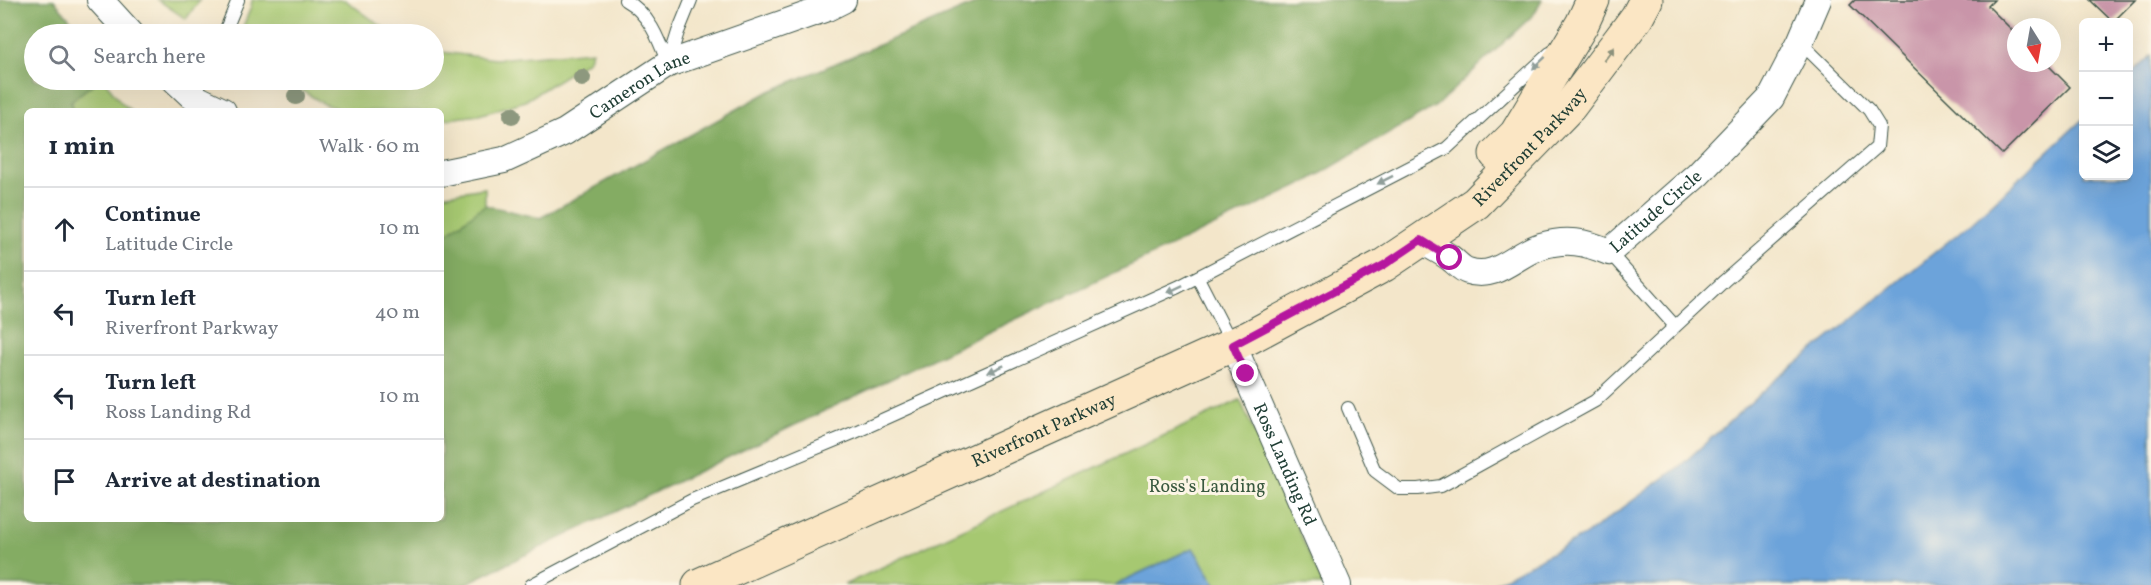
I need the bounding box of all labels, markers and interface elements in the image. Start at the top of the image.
north arrow [2007,18,2061,72]
map controls [2079,18,2133,180]
button: + [2079,18,2133,72]
search box [24,24,444,90]
icon: search [45,41,78,74]
text: Search here [93,42,206,73]
street label: Cameron Lane [585,46,694,127]
one-way arrow [1603,47,1615,63]
one-way arrow [1532,56,1547,69]
button: − [2079,72,2133,126]
street label: Riverfront Parkway [1468,83,1594,213]
button: layers [2079,126,2133,180]
text: 1 min [48,129,115,165]
text: Walk · 60 m [319,133,420,161]
street label: Latitude Circle [1605,165,1708,260]
one-way arrow [1376,175,1394,185]
text: Continue [105,200,201,231]
icon: ahead [48,213,81,246]
text: 10 m [379,215,420,243]
text: Latitude Circle [105,231,233,259]
route start [1436,244,1462,270]
text: Turn left [105,284,196,315]
one-way arrow [1165,284,1183,294]
icon: left [48,297,81,330]
text: 40 m [375,299,420,327]
text: Riverfront Parkway [105,315,278,343]
route end [1232,360,1258,386]
one-way arrow [988,364,1005,373]
text: Turn left [105,368,196,399]
icon: left [48,381,81,414]
text: 10 m [379,383,420,411]
street label: Riverfront Parkway [968,388,1121,475]
text: Ross Landing Rd [105,399,251,427]
street label: Ross Landing Rd [1246,399,1322,530]
icon: arrive [48,465,81,498]
text: Arrive at destination [105,466,321,497]
park label: Ross's Landing [1149,475,1265,500]

